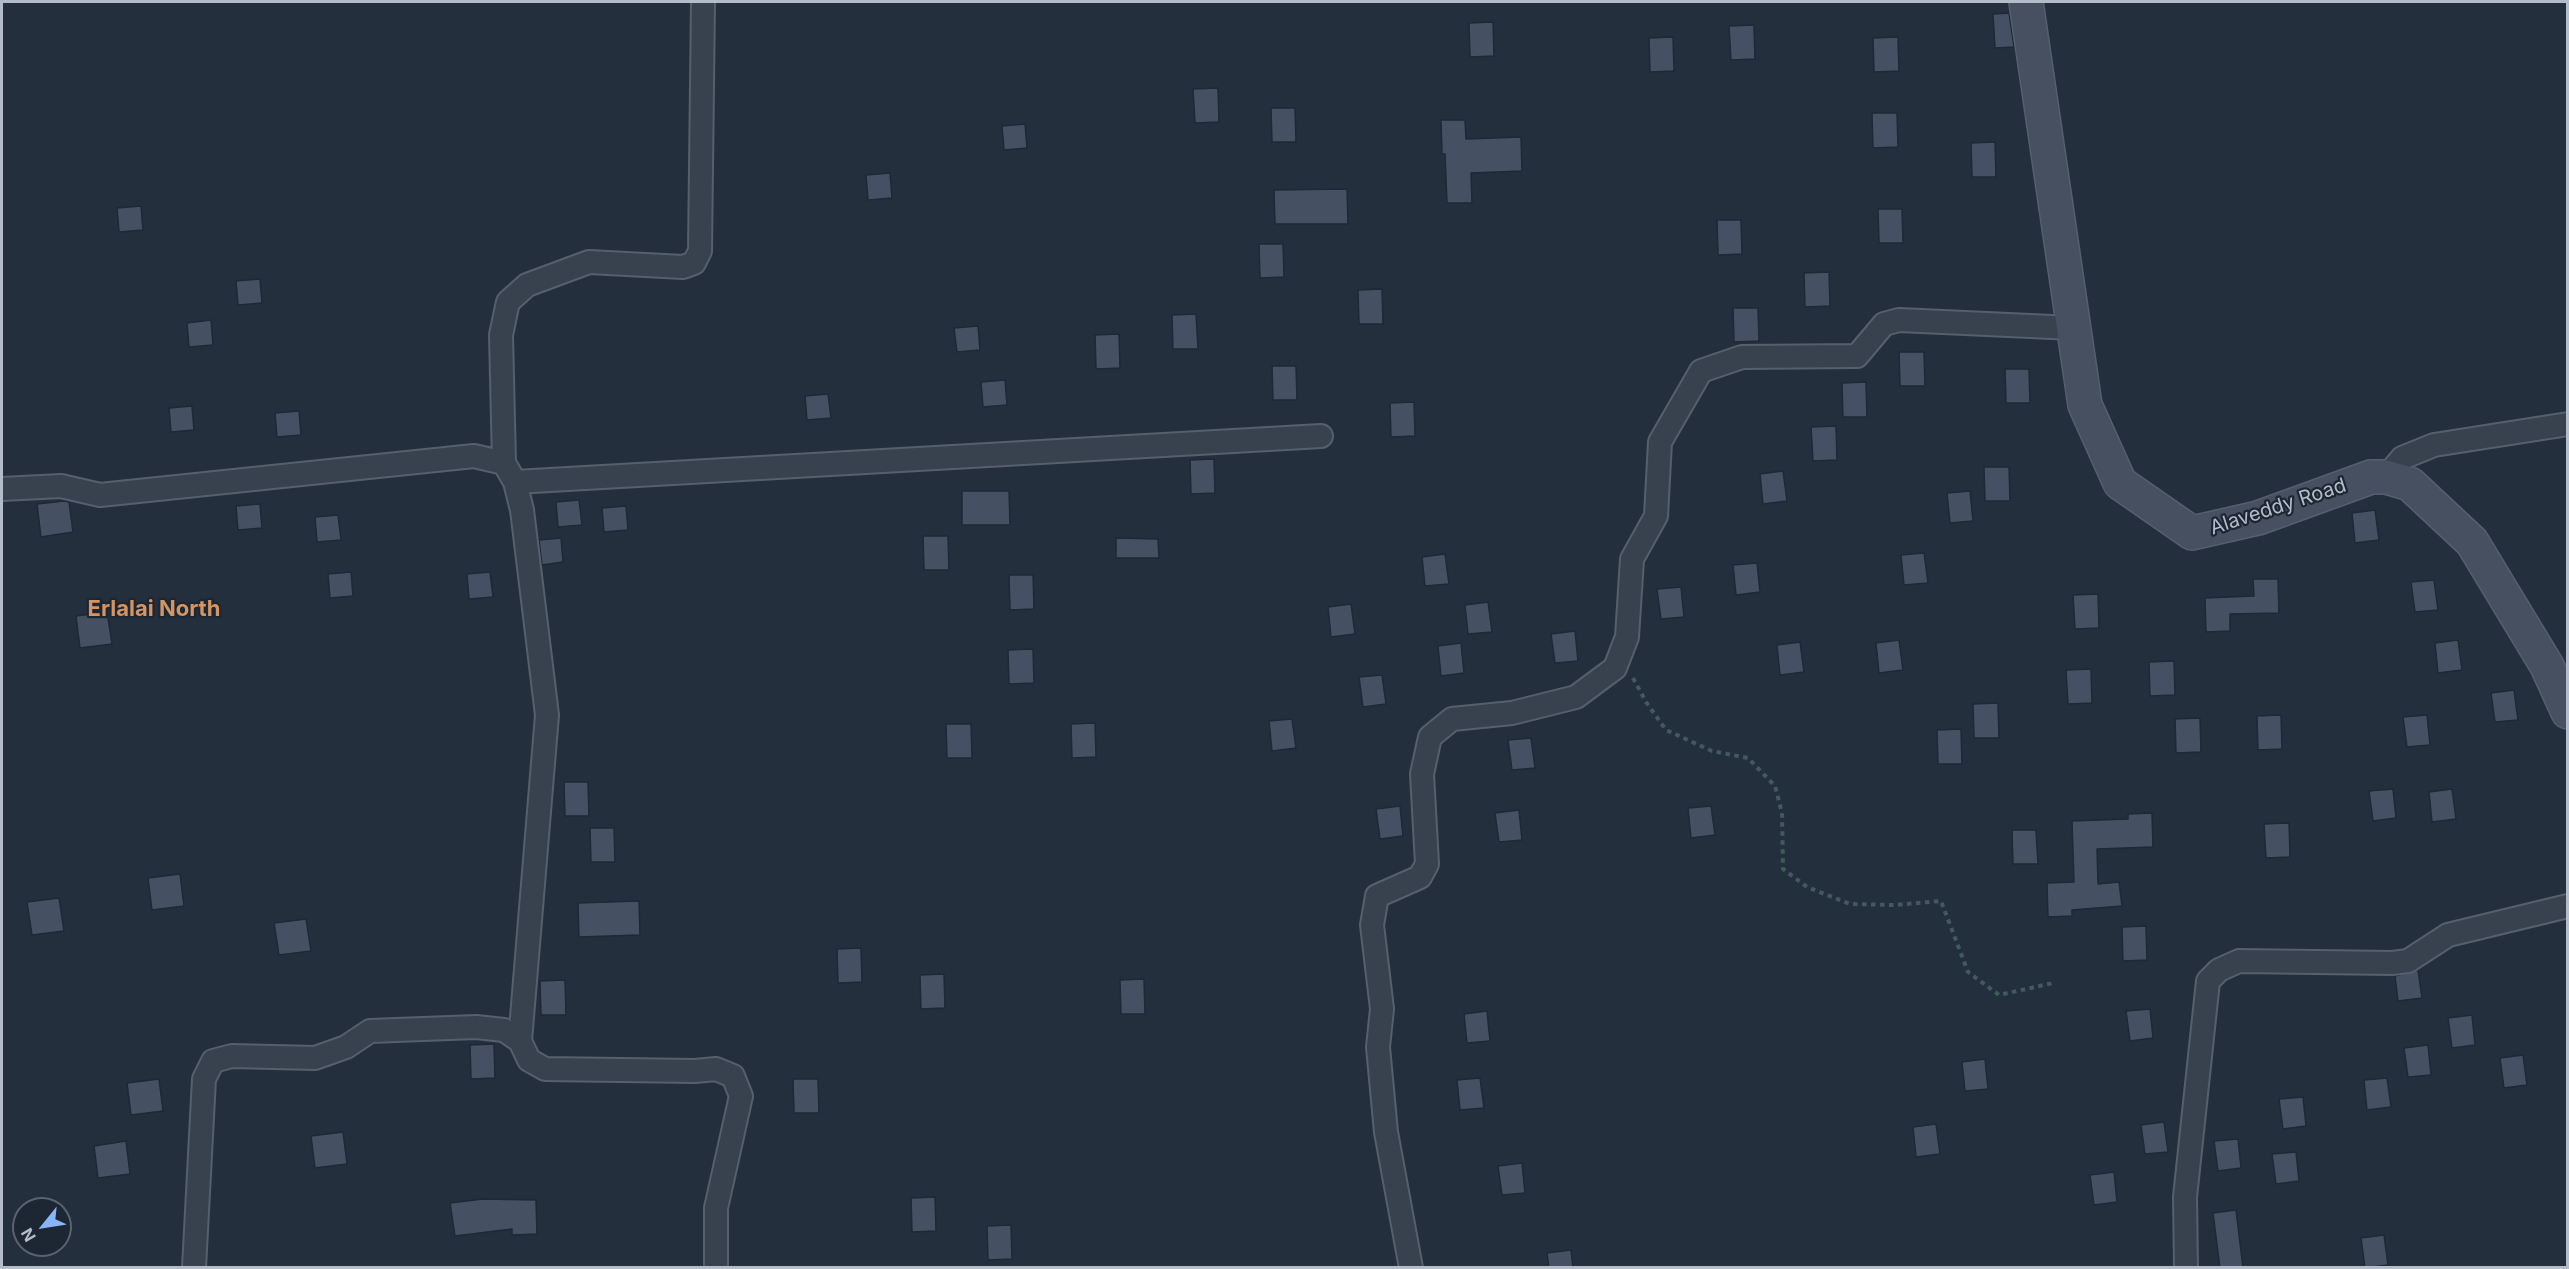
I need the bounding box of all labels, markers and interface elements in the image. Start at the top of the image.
street label: Alaveddy Road [2207,474,2349,540]
district label: Erlalai North [88,596,220,622]
north arrow [12,1197,72,1257]
text: N [16,1225,40,1245]

